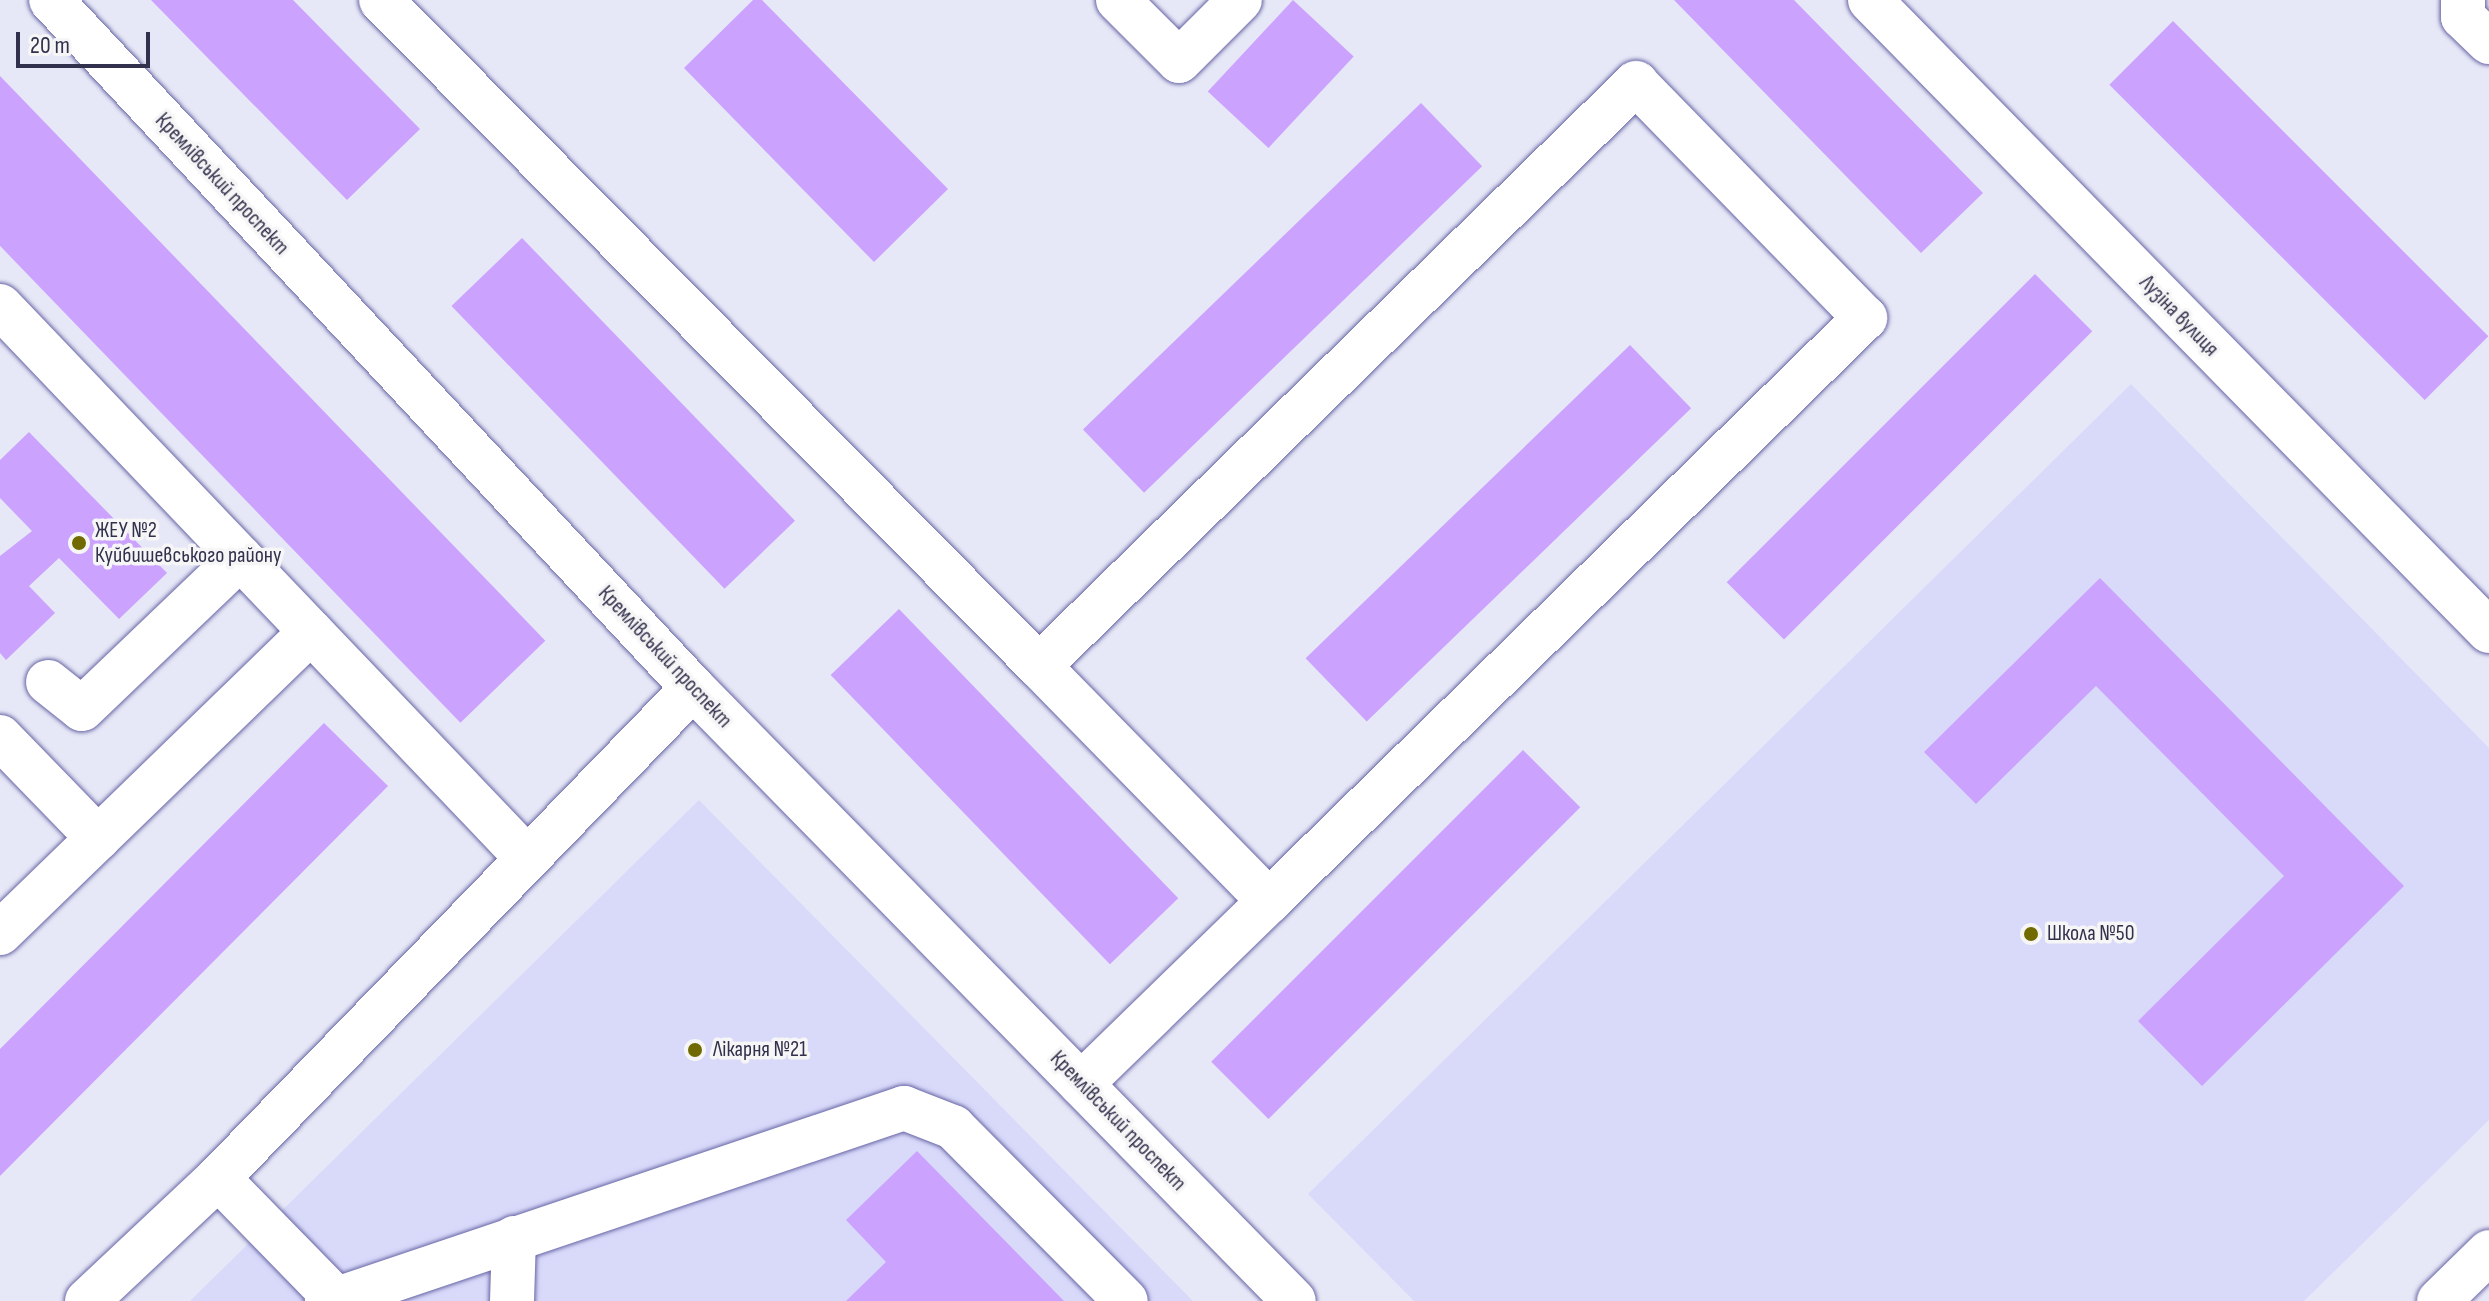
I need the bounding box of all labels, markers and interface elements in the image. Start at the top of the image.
scale bar [20,16,154,66]
text: 20 m [30,31,70,60]
street label: Кремлівський проспект [150,108,294,260]
street label: Лузіна вулиця [2134,270,2224,362]
place label: ЖЕУ №2 Куйбишевського району [95,517,282,568]
marker: ЖЕУ №2 Куйбишевського району [70,534,88,552]
street label: Кремлівський проспект [593,581,737,733]
place label: Школа №50 [2047,921,2134,947]
marker: Школа №50 [2022,925,2040,943]
place label: Лікарня №21 [713,1037,807,1063]
marker: Лікарня №21 [684,1039,706,1061]
street label: Кремлівський проспект [1044,1046,1192,1196]

